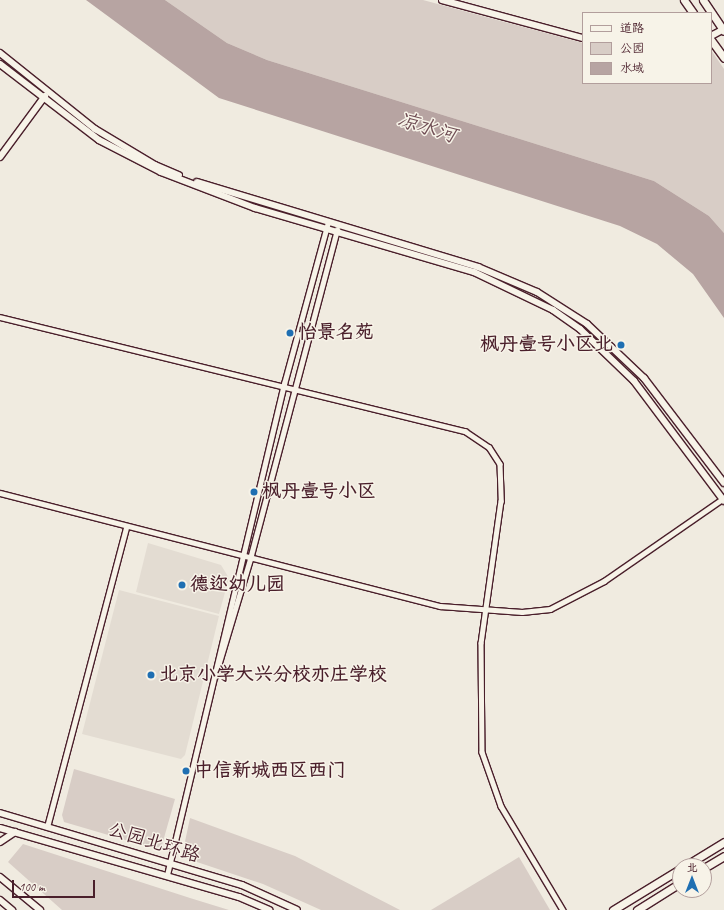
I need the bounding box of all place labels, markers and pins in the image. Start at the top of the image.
place label: 怡景名苑 [298,322,374,344]
marker: 怡景名苑 [285,328,295,338]
place label: 枫丹壹号小区北 [480,334,613,356]
marker: 枫丹壹号小区北 [616,340,626,350]
place label: 枫丹壹号小区 [262,481,376,503]
marker: 枫丹壹号小区 [249,487,259,497]
place label: 德迩幼儿园 [190,574,285,596]
marker: 德迩幼儿园 [177,580,187,590]
place label: 北京小学大兴分校亦庄学校 [159,664,387,686]
marker: 北京小学大兴分校亦庄学校 [146,670,156,680]
place label: 中信新城西区西门 [194,760,346,782]
marker: 中信新城西区西门 [181,766,191,776]

